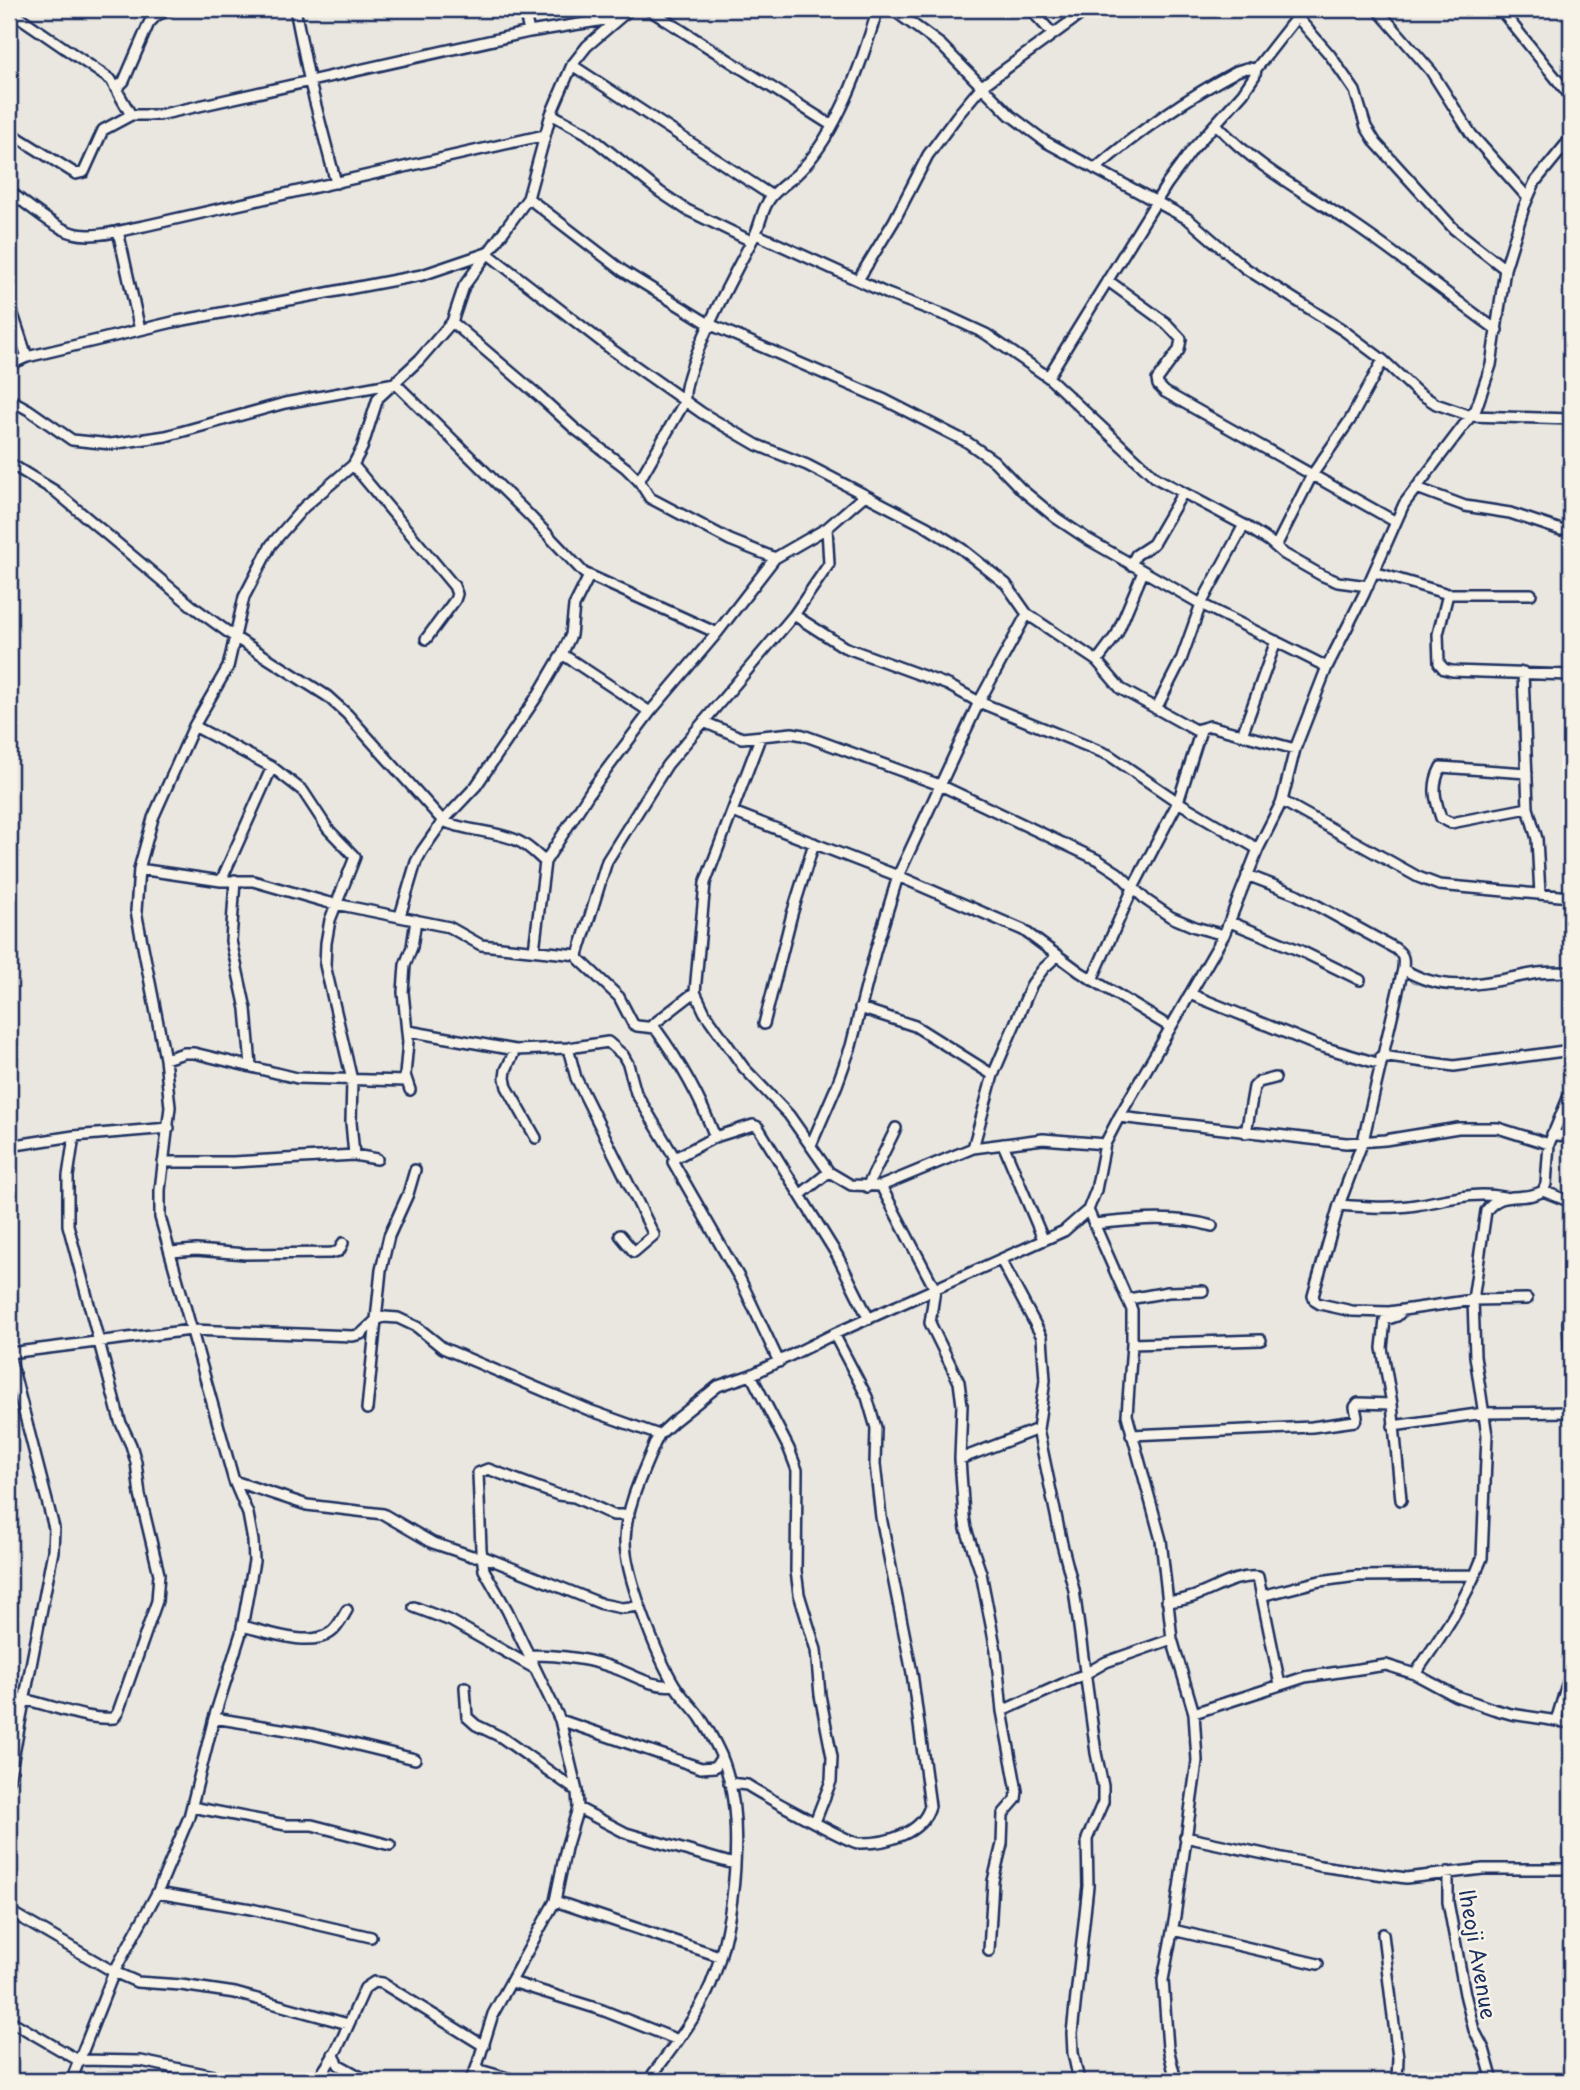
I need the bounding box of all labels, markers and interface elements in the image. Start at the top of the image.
street label: Iheoji Avenue [1452,1887,1506,2021]

